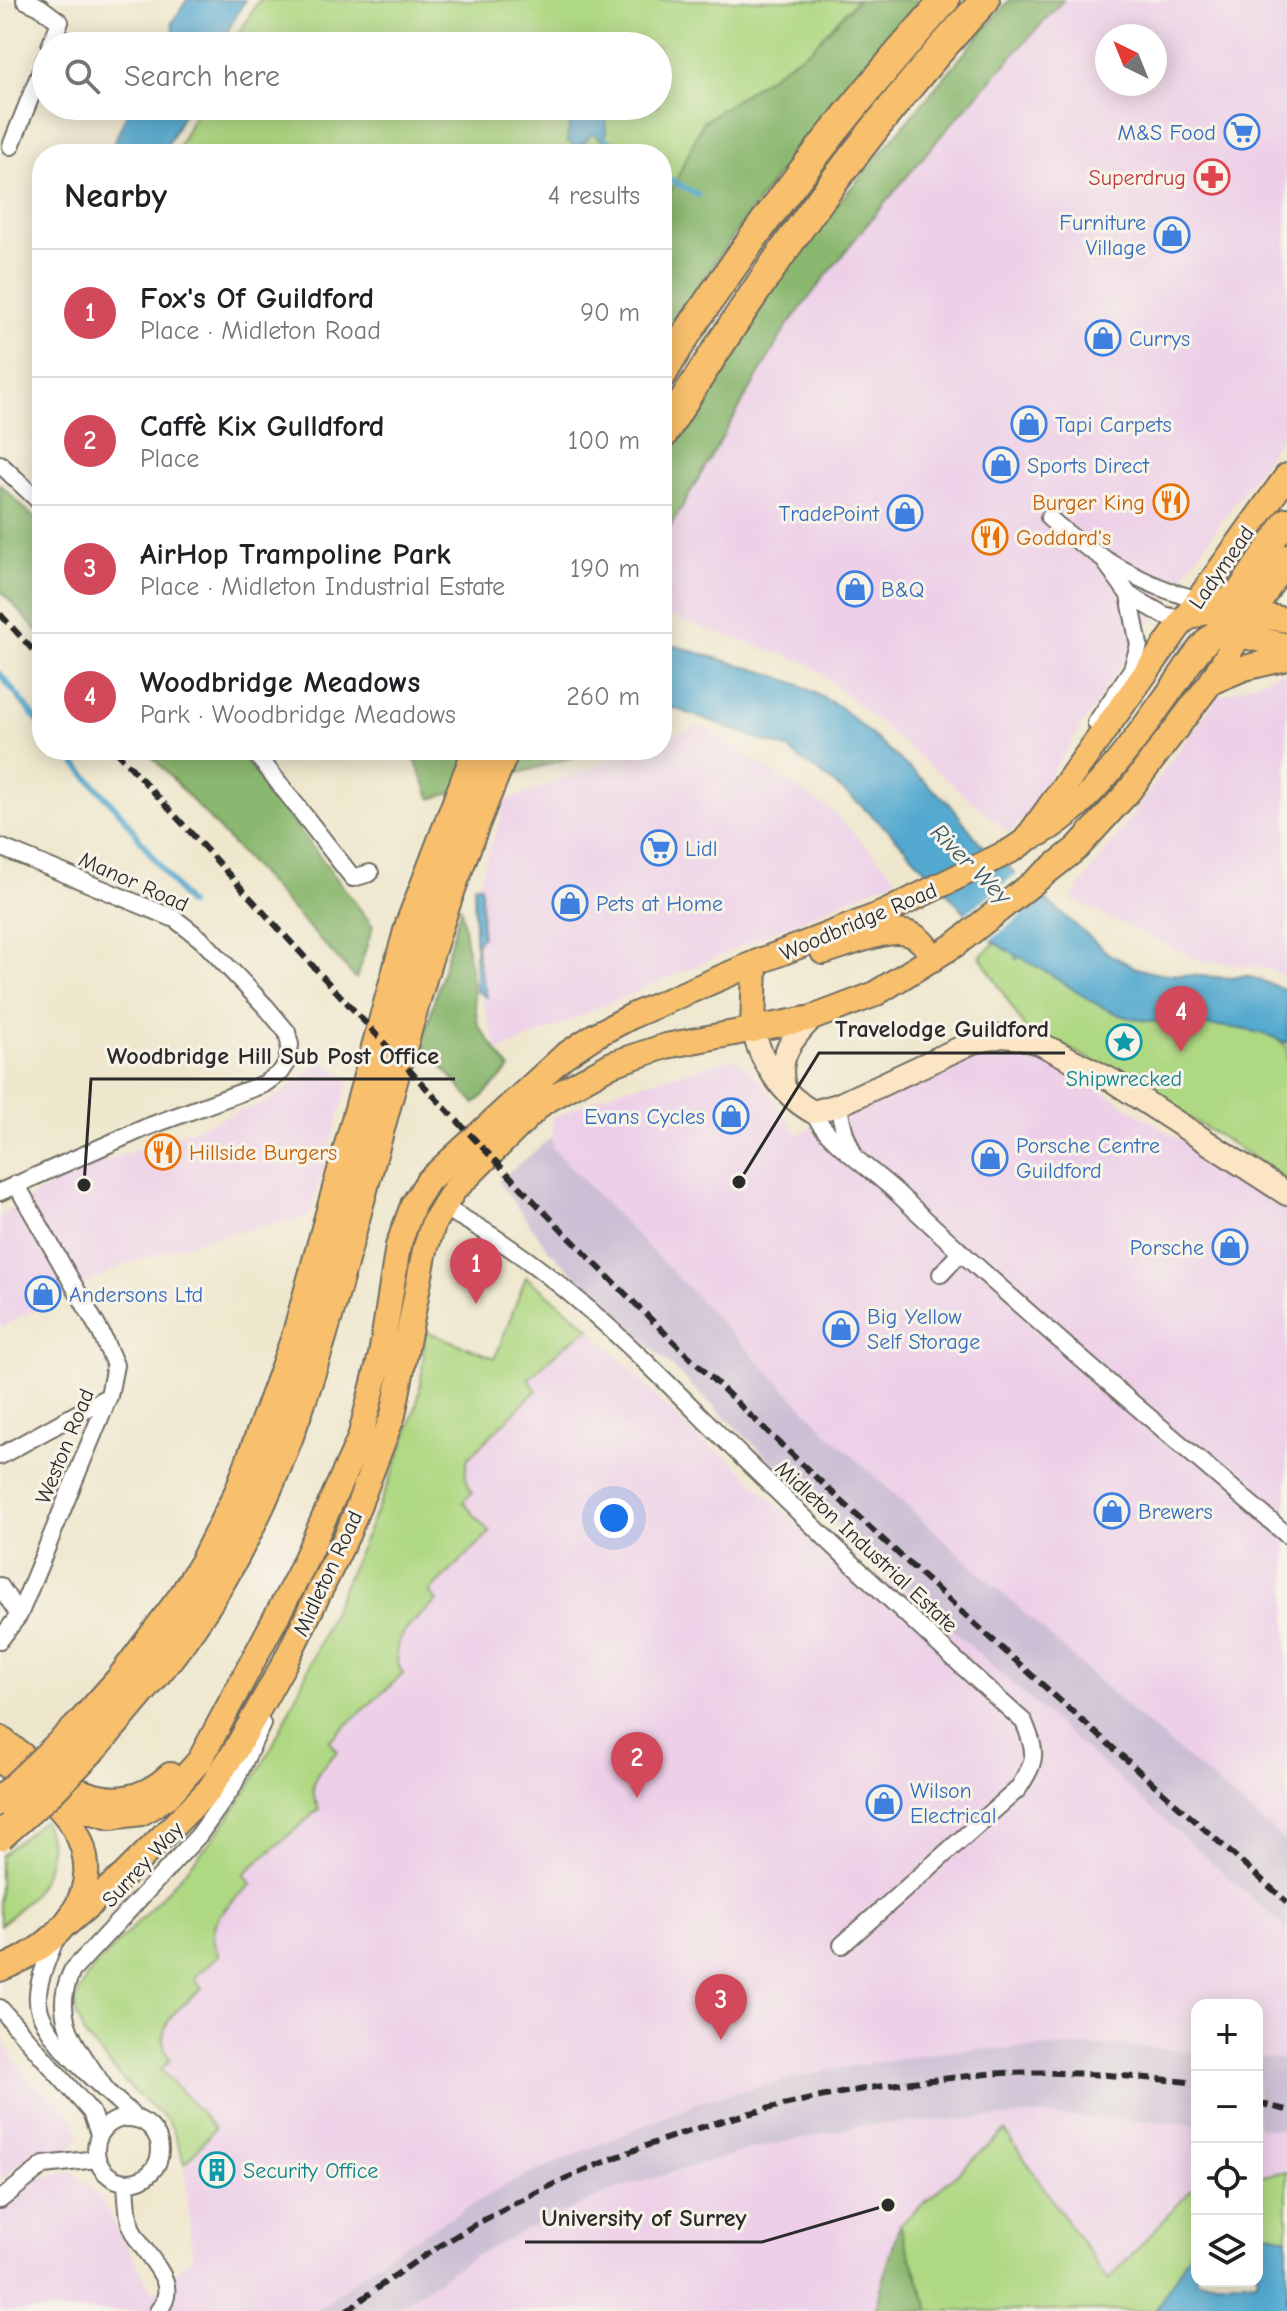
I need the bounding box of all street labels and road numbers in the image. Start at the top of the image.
street label: Ladymead [1184,521,1260,614]
street label: Manor Road [75,846,192,918]
street label: Woodbridge Road [776,877,941,967]
street label: Weston Road [30,1385,100,1508]
street label: Midleton Industrial Estate [770,1455,963,1638]
street label: Midleton Road [288,1507,368,1640]
street label: Surrey Way [97,1816,189,1913]

